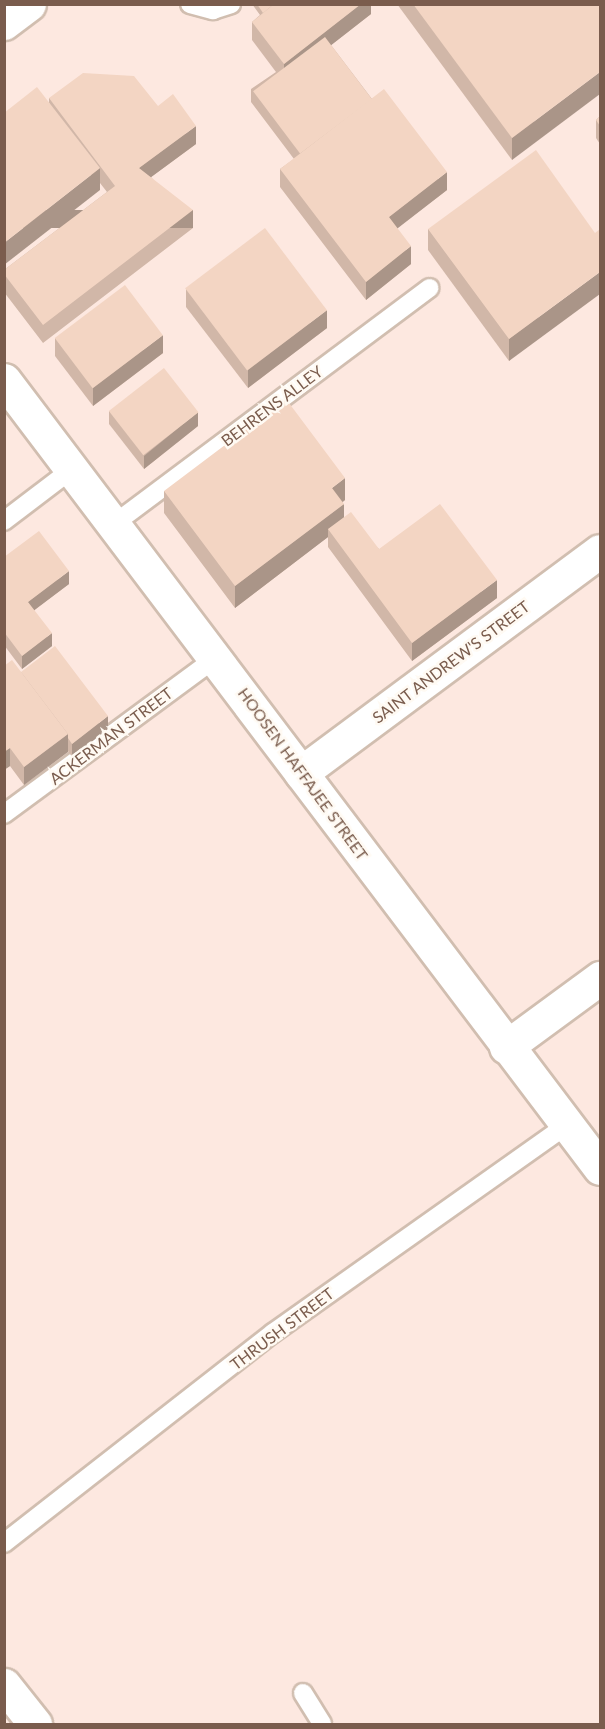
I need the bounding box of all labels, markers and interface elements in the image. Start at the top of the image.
street label: BEHRENS ALLEY [217,361,327,451]
street label: SAINT ANDREW'S STREET [368,596,534,728]
street label: ACKERMAN STREET [46,683,176,789]
street label: HOOSEN HAFFAJEE STREET [234,684,372,864]
street label: THRUSH STREET [227,1284,337,1374]

